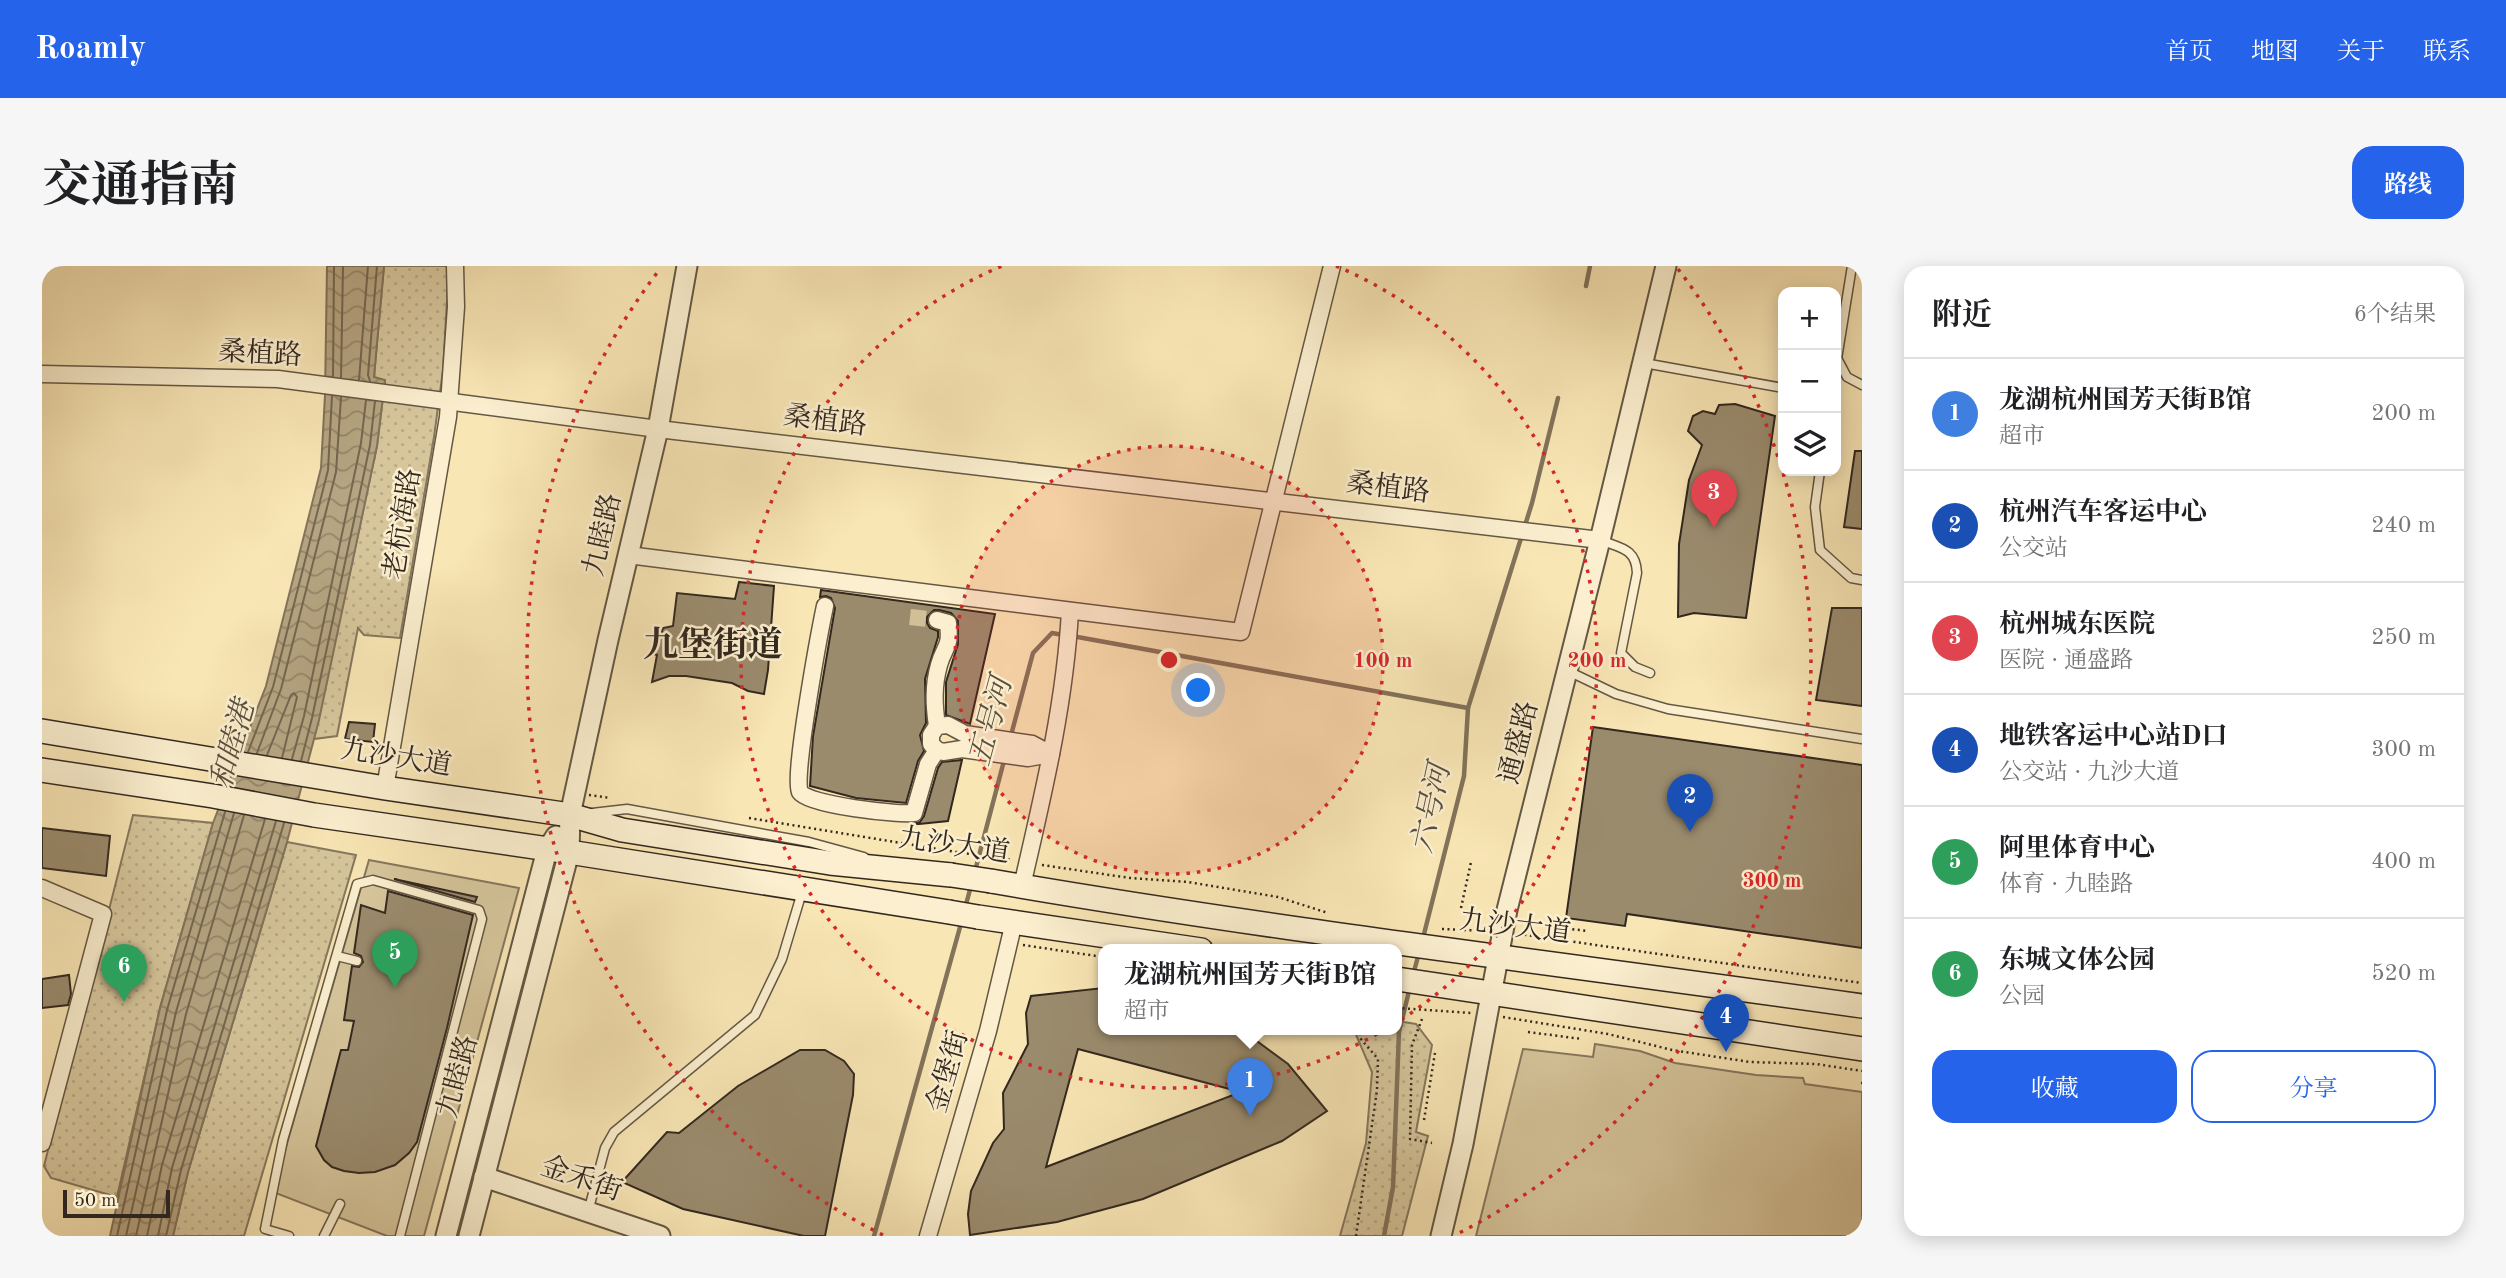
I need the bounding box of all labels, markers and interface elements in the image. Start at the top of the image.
text: Roamly [35,33,146,66]
text: 首页 [2165,41,2213,65]
text: 地图 [2251,41,2299,65]
text: 关于 [2337,41,2385,65]
text: 联系 [2423,41,2471,65]
button: 路线 [2352,146,2464,219]
text: 交通指南 [42,164,238,213]
map controls [1778,287,1841,476]
button: + [1778,287,1841,350]
text: 附近 [1932,301,1992,331]
text: 6个结果 [2354,303,2436,326]
street label: 桑植路 [217,336,303,371]
button: − [1778,350,1841,413]
text: 龙湖杭州国芳天街B馆 [1999,388,2251,414]
street label: 桑植路 [782,400,869,441]
text: 1 [1948,402,1962,425]
text: 200 m [2371,402,2436,425]
button: layers [1778,413,1841,476]
text: 超市 [1999,425,2045,448]
street label: 老杭海路 [378,466,427,582]
street label: 桑植路 [1345,467,1432,508]
pin: 3 [1691,470,1737,528]
street label: 九睦路 [578,490,627,579]
text: 杭州汽车客运中心 [1999,500,2207,526]
text: 2 [1948,514,1962,537]
text: 240 m [2371,514,2436,537]
text: 公交站 [1999,537,2068,560]
text: 杭州城东医院 [1999,612,2155,638]
district label: 九堡街道 [643,626,783,664]
text: 3 [1948,626,1962,649]
text: 250 m [2371,626,2436,649]
centre of rings [1157,648,1181,672]
text: 医院 · 通盛路 [1999,649,2133,672]
text: 100 m [1353,651,1413,672]
text: 200 m [1567,651,1627,672]
water label: 五号河 [964,669,1019,769]
your location [1181,673,1215,707]
water label: 和睦港 [204,693,262,792]
street label: 通盛路 [1493,698,1544,787]
text: 地铁客运中心站D口 [1999,724,2227,750]
street label: 九沙大道 [338,733,454,782]
text: 4 [1948,738,1962,761]
text: 300 m [2371,738,2436,761]
water label: 六号河 [1406,757,1457,856]
text: 公交站 · 九沙大道 [1999,761,2179,784]
pin: 2 [1667,774,1713,832]
street label: 九沙大道 [897,822,1012,869]
text: 阿里体育中心 [1999,836,2155,862]
text: 5 [1948,850,1962,873]
text: 400 m [2371,850,2436,873]
text: 300 m [1742,871,1802,892]
text: 体育 · 九睦路 [1999,873,2133,896]
street label: 九沙大道 [1458,904,1573,949]
pin: 5 [372,930,418,988]
pin: 6 [101,944,147,1002]
popup [1098,944,1402,1035]
text: 东城文体公园 [1999,948,2155,974]
text: 6 [1948,962,1962,985]
text: 520 m [2371,962,2436,985]
text: 龙湖杭州国芳天街B馆 [1124,963,1376,989]
text: 公园 [1999,985,2045,1008]
pin: 4 [1703,994,1749,1052]
text: 超市 [1124,1000,1170,1023]
street label: 金堡街 [921,1027,974,1116]
street label: 九睦路 [432,1032,483,1121]
button: 收藏 [1932,1050,2177,1123]
button: 分享 [2191,1050,2436,1123]
pin: 1 [1227,1058,1273,1116]
street label: 金禾街 [537,1150,626,1207]
scale bar [63,1187,170,1219]
text: 50 m [74,1192,116,1211]

